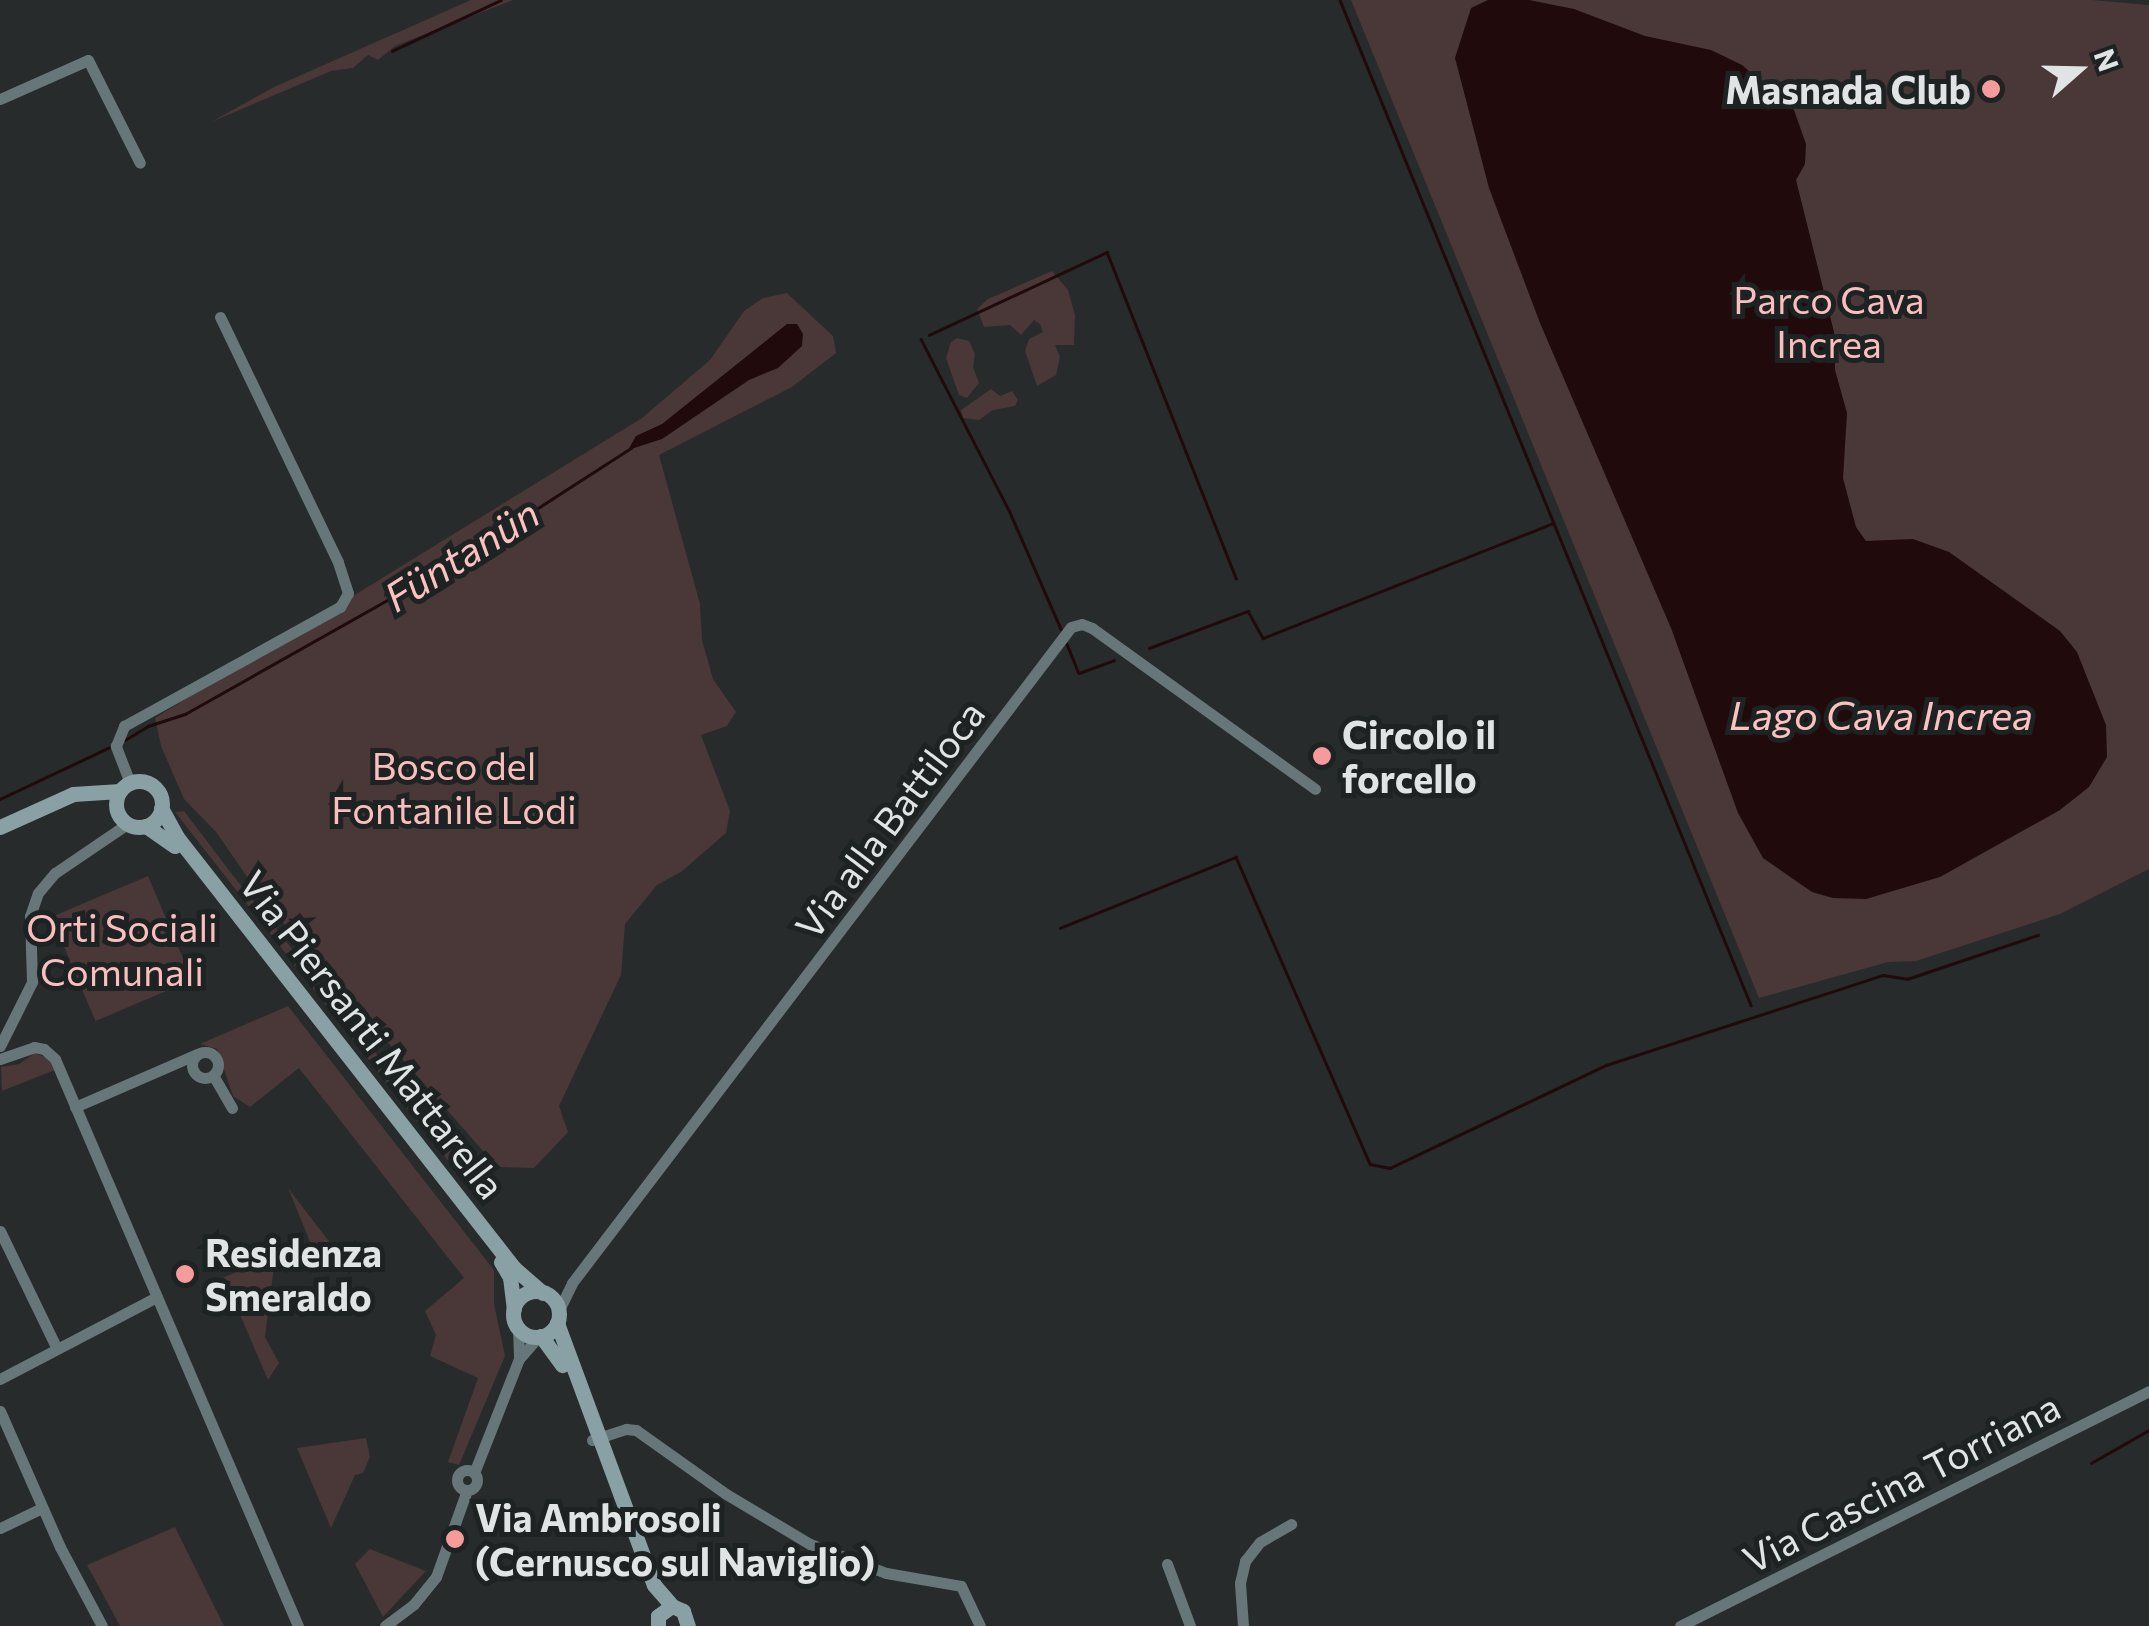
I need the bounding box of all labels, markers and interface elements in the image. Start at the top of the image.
north arrow [2029,20,2129,120]
text: N [2088,44,2127,75]
place label: Masnada Club [1725,66,1971,112]
marker: Masnada Club [1980,78,2002,100]
park label: Parco Cava Increa [1733,276,1925,366]
water label: Füntanün [375,488,547,620]
water label: Lago Cava Increa [1729,690,2033,738]
street label: Via alla Battiloca [785,691,993,947]
place label: Circolo il forcello [1342,711,1496,801]
park label: Bosco del Fontanile Lodi [331,742,577,832]
marker: Circolo il forcello [1311,745,1333,767]
street label: Via Piersanti Mattarella [231,861,515,1207]
park label: Orti Sociali Comunali [26,904,218,994]
place label: Residenza Smeraldo [205,1229,382,1318]
marker: Residenza Smeraldo [174,1263,196,1285]
street label: Via Cascina Torriana [1735,1382,2067,1582]
place label: Via Ambrosoli (Cernusco sul Naviglio) [475,1494,875,1584]
marker: Via Ambrosoli (Cernusco sul Naviglio) [444,1528,466,1550]

